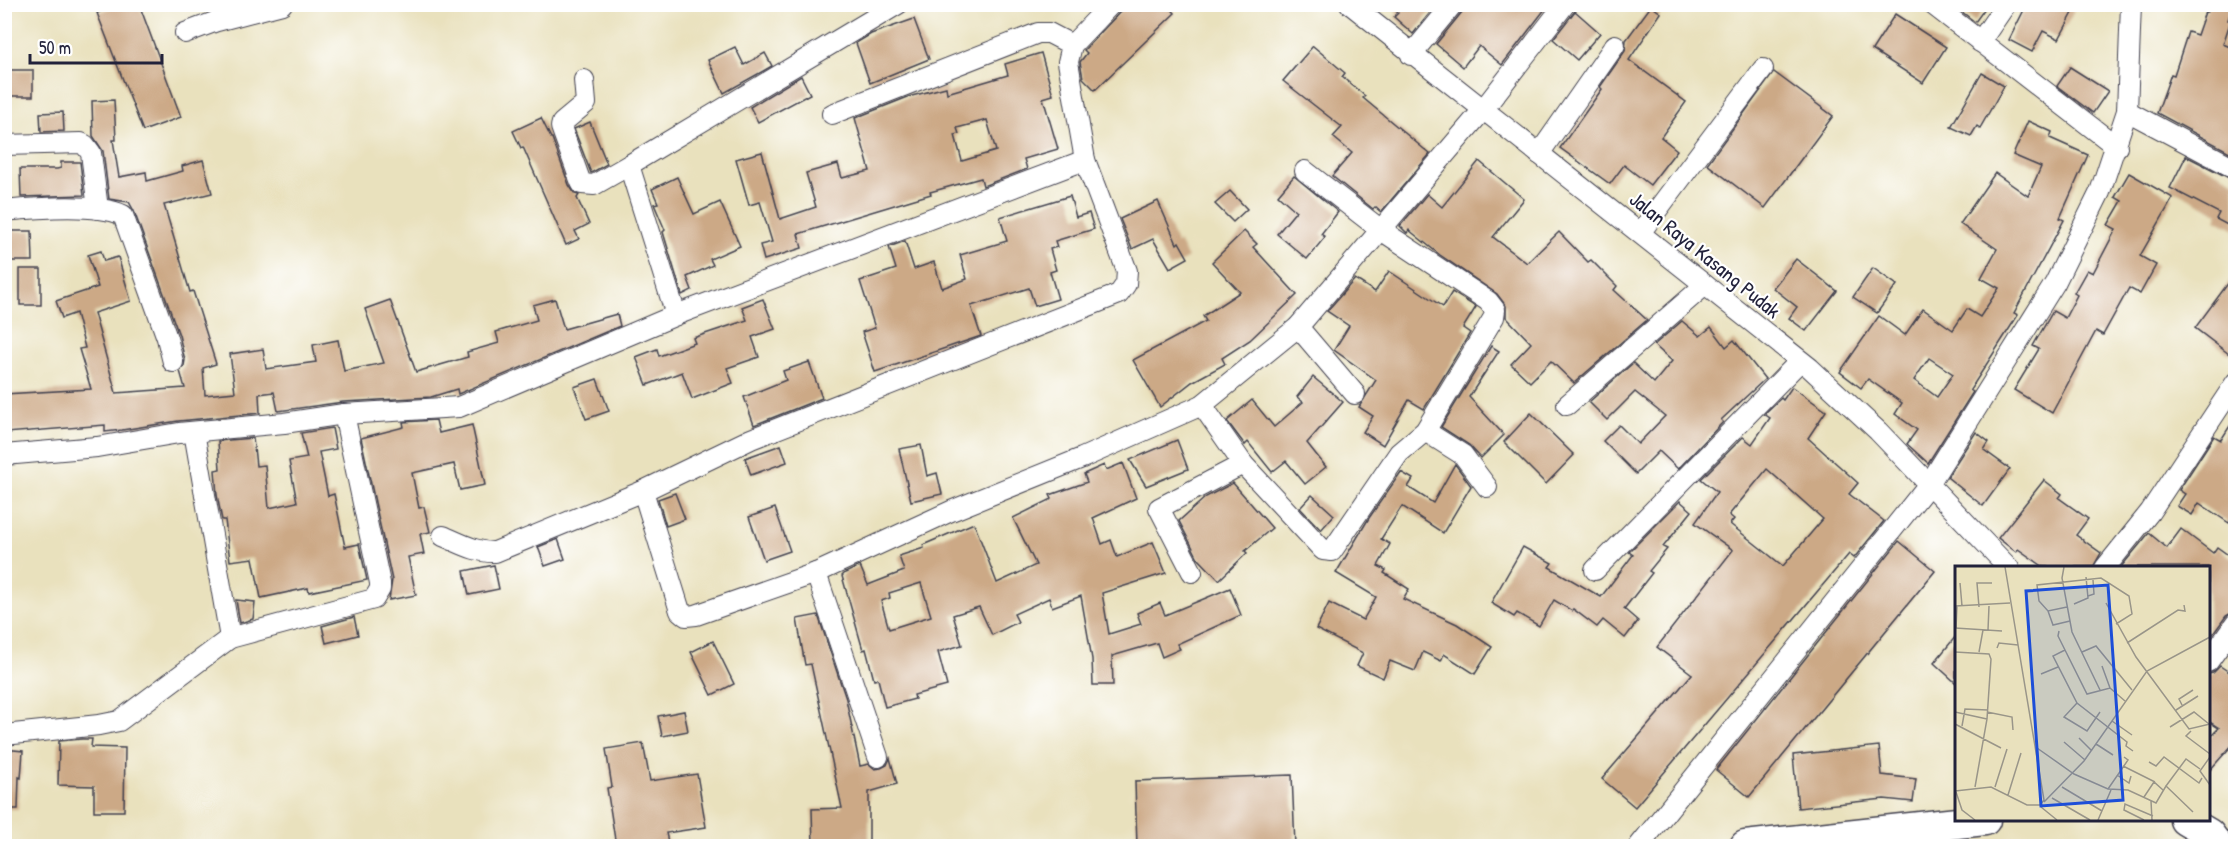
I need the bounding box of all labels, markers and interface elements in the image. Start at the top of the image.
scale bar [30,27,162,65]
text: 50 m [39,35,71,60]
street label: Jalan Raya Kasang Pudak [1624,185,1787,325]
inset map [1955,566,2210,821]

